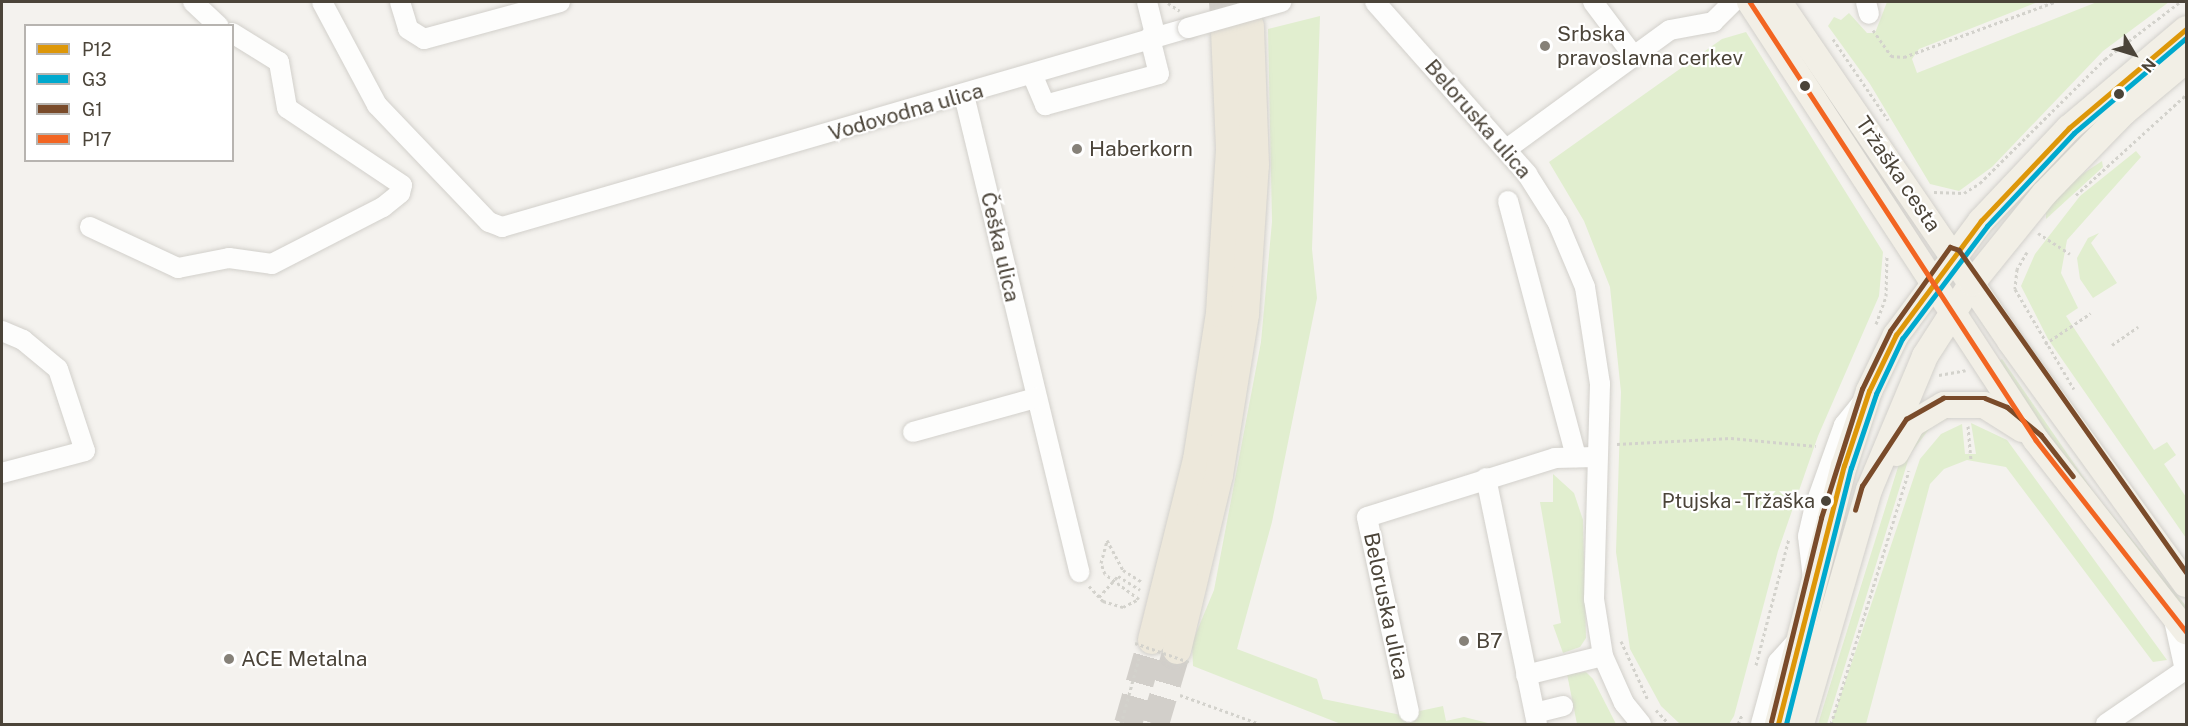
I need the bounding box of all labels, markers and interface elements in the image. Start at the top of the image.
place label: Srbska pravoslavna cerkev [1557,21,1743,71]
legend [24,24,234,162]
north arrow [2104,24,2164,84]
text: P12 [82,39,112,60]
marker: Srbska pravoslavna cerkev [1538,39,1552,53]
street label: Beloruska ulica [1419,54,1537,184]
text: N [2137,55,2160,76]
text: G3 [82,69,107,90]
street label: Vodovodna ulica [826,78,986,146]
unlabelled marker [1799,80,1811,92]
unlabelled marker [2113,88,2125,100]
text: G1 [82,99,103,120]
street label: Tržaška cesta [1850,111,1946,237]
text: P17 [82,129,112,150]
place label: Haberkorn [1089,136,1193,162]
marker: Haberkorn [1070,142,1084,156]
street label: Češka ulica [975,190,1025,304]
place label: Ptujska - Tržaška [1656,489,1815,513]
marker: Ptujska - Tržaška [1820,495,1832,507]
street label: Beloruska ulica [1358,530,1414,682]
place label: B7 [1476,628,1503,654]
marker: B7 [1457,634,1471,648]
place label: ACE Metalna [241,646,367,672]
marker: ACE Metalna [222,652,236,666]

